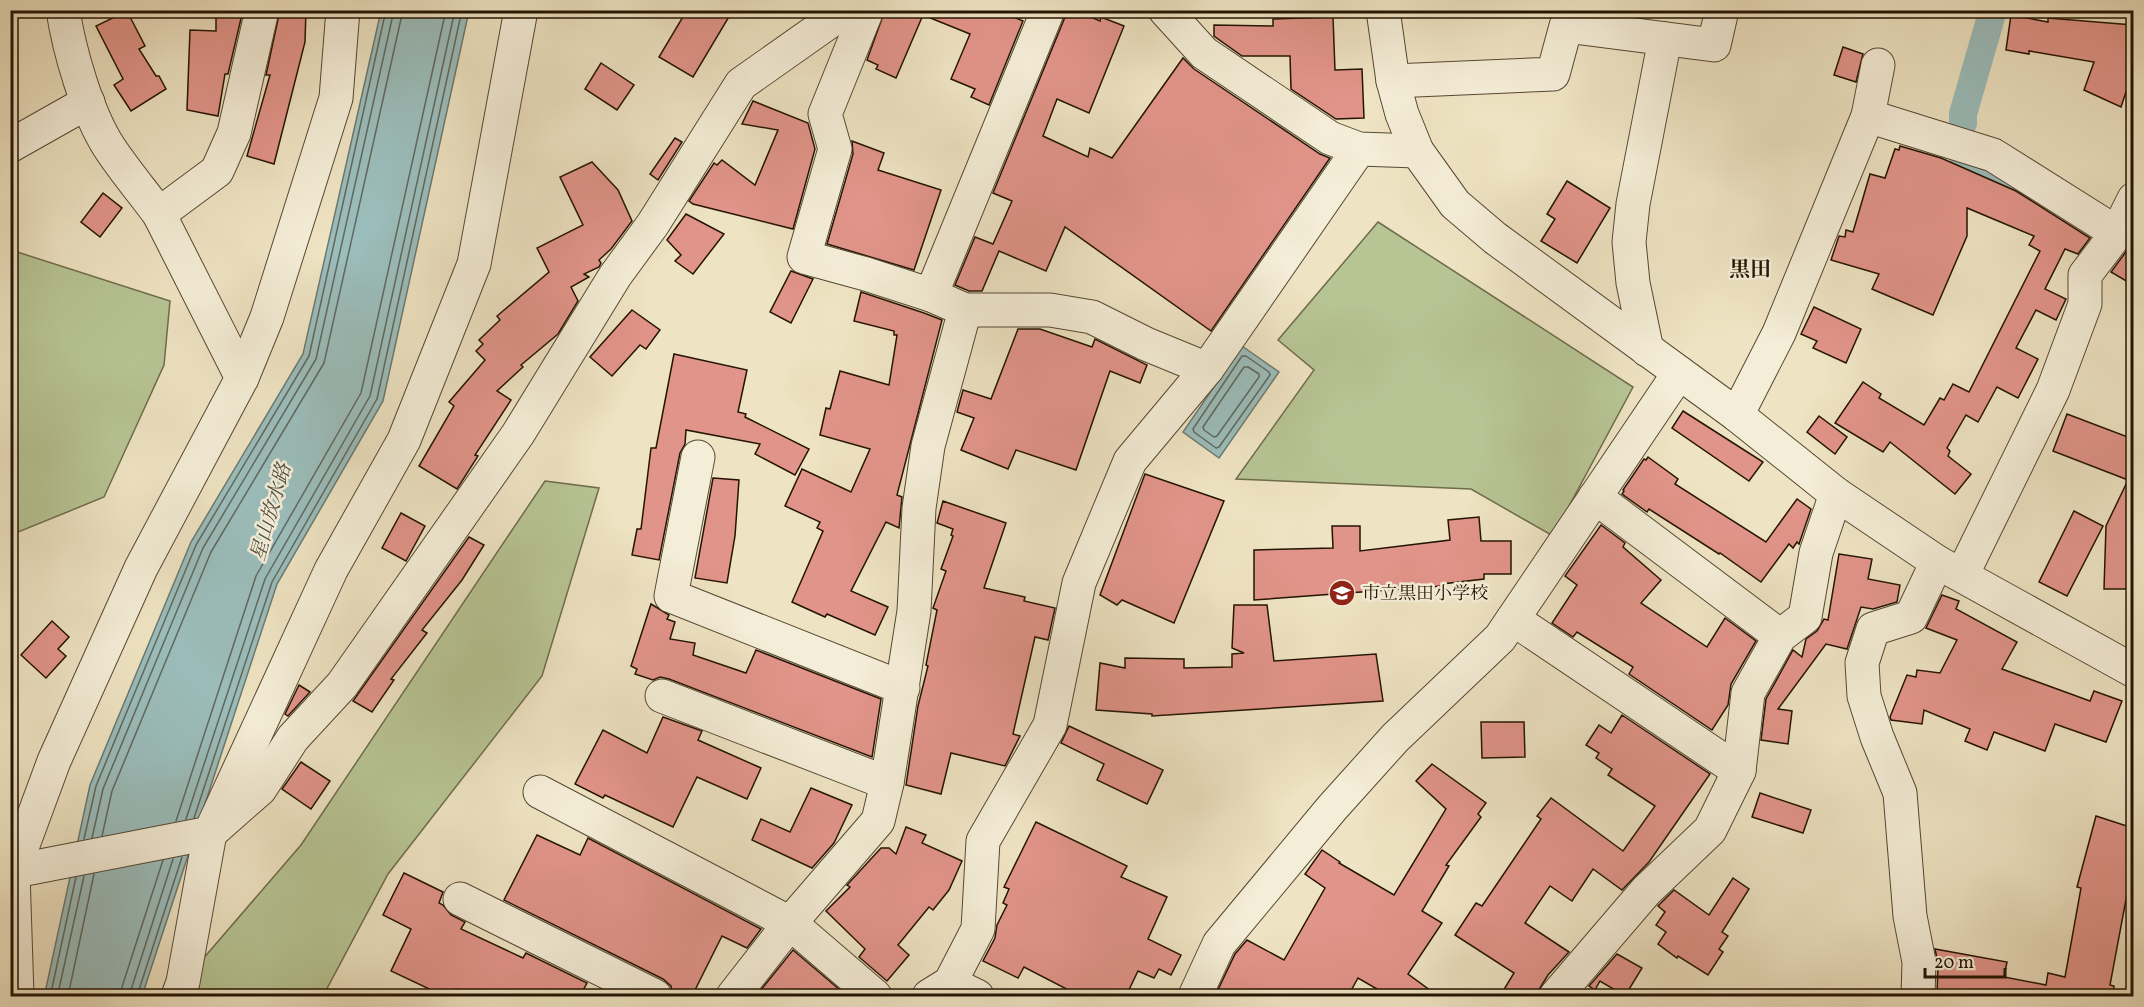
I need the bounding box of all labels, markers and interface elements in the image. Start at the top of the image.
district label: 黒田 [1729,256,1771,285]
water label: 星山放水路 [245,459,300,564]
school or university icon: 市立黒田小学校 [1327,578,1357,608]
place label: 市立黒田小学校 [1362,582,1488,607]
scale bar [1925,941,2004,979]
text: 20 m [1934,951,1974,976]

